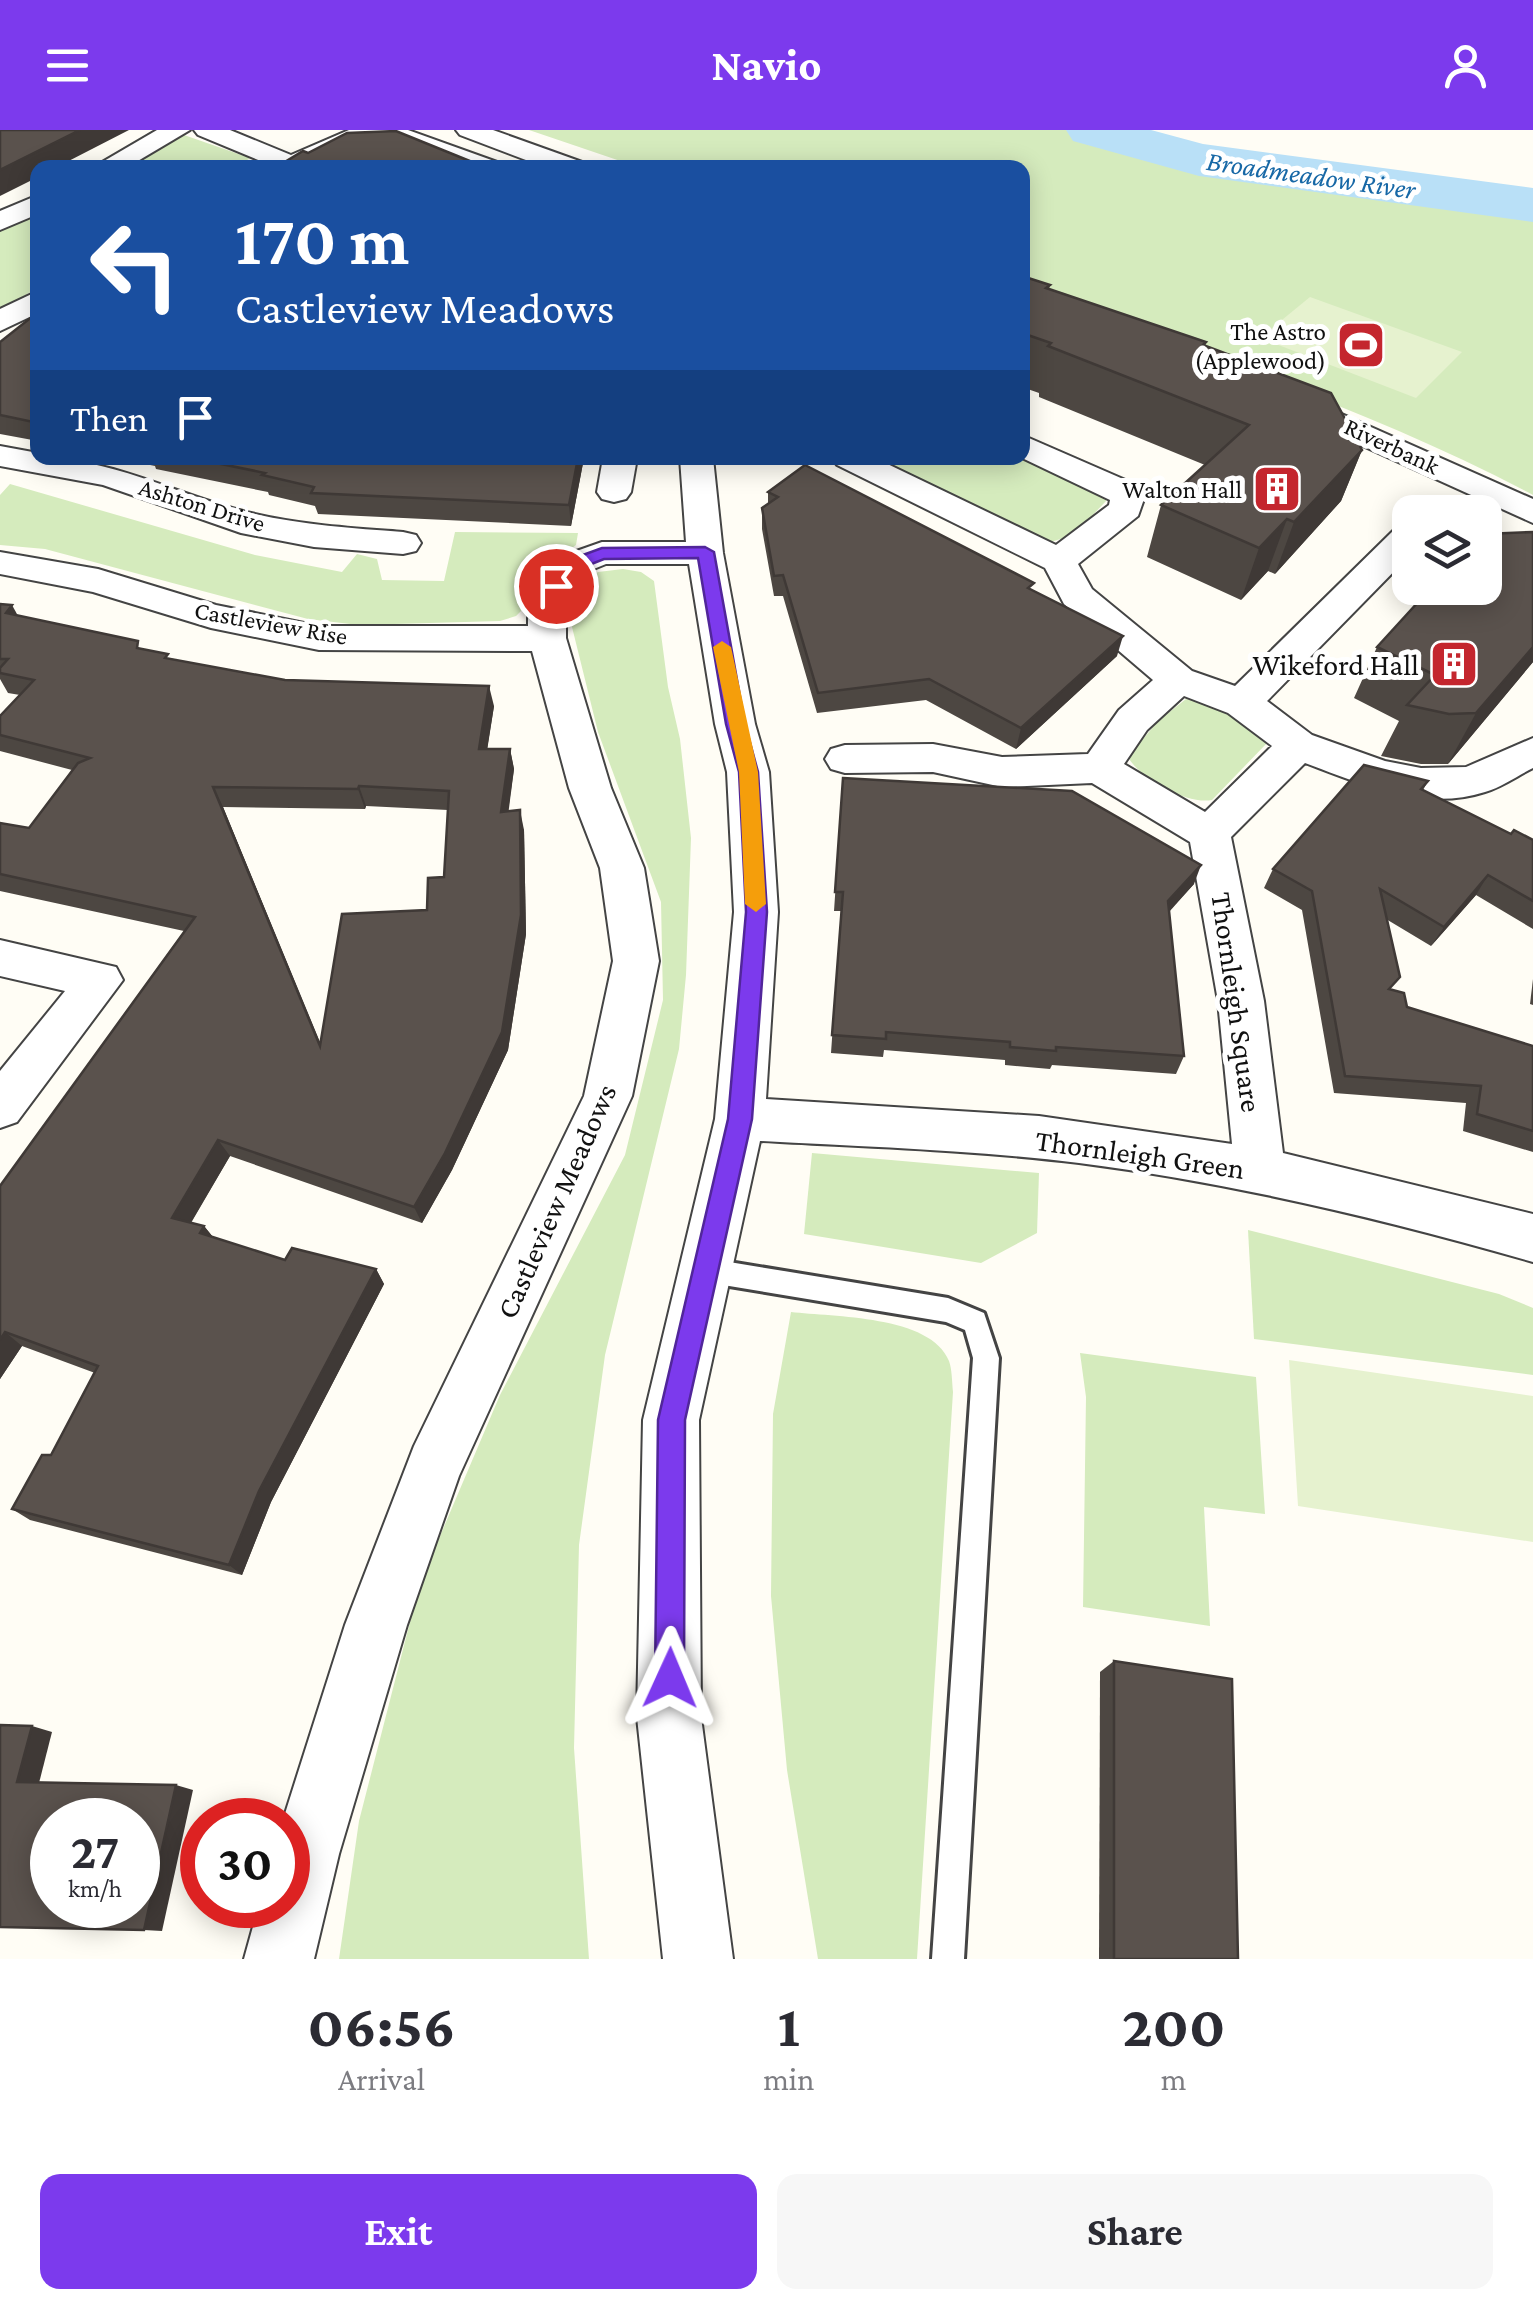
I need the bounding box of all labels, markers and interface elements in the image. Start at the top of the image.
icon: menu [40,38,95,93]
icon: person [1438,38,1493,93]
text: Navio [711,40,822,90]
water label: Broadmeadow River [1205,145,1419,205]
icon: left [70,200,200,330]
text: 170 m [235,201,409,279]
text: Castleview Meadows [235,283,614,333]
place label: The Astro (Applewood) [1194,318,1326,375]
sports icon: The Astro (Applewood) [1335,319,1387,371]
icon: arrive [168,390,223,445]
text: Then [70,397,148,439]
street label: Riverbank [1340,412,1444,480]
building icon: Walton Hall [1251,463,1303,515]
street label: Ashton Drive [136,473,268,537]
place label: Walton Hall [1122,476,1242,503]
map controls [1392,495,1502,605]
button: layers [1392,495,1502,605]
pin [514,544,599,629]
icon: arrive [529,559,584,614]
street label: Castleview Rise [192,596,350,650]
building icon: Wikeford Hall [1428,638,1480,690]
place label: Wikeford Hall [1252,648,1419,681]
street label: Thornleigh Square [1204,890,1269,1114]
street label: Castleview Meadows [489,1079,623,1323]
street label: Thornleigh Green [1033,1123,1247,1186]
position arrow [618,1626,722,1730]
speed limit sign: 30 [180,1798,310,1928]
text: 27 [71,1823,119,1879]
text: km/h [68,1875,122,1902]
text: 06:56 [308,1992,456,2059]
text: 1 [778,1992,800,2059]
text: 200 [1122,1992,1225,2059]
text: Arrival [338,2061,425,2097]
text: min [763,2061,814,2097]
text: m [1161,2061,1187,2097]
button: Exit [40,2174,757,2289]
button: Share [777,2174,1493,2289]

